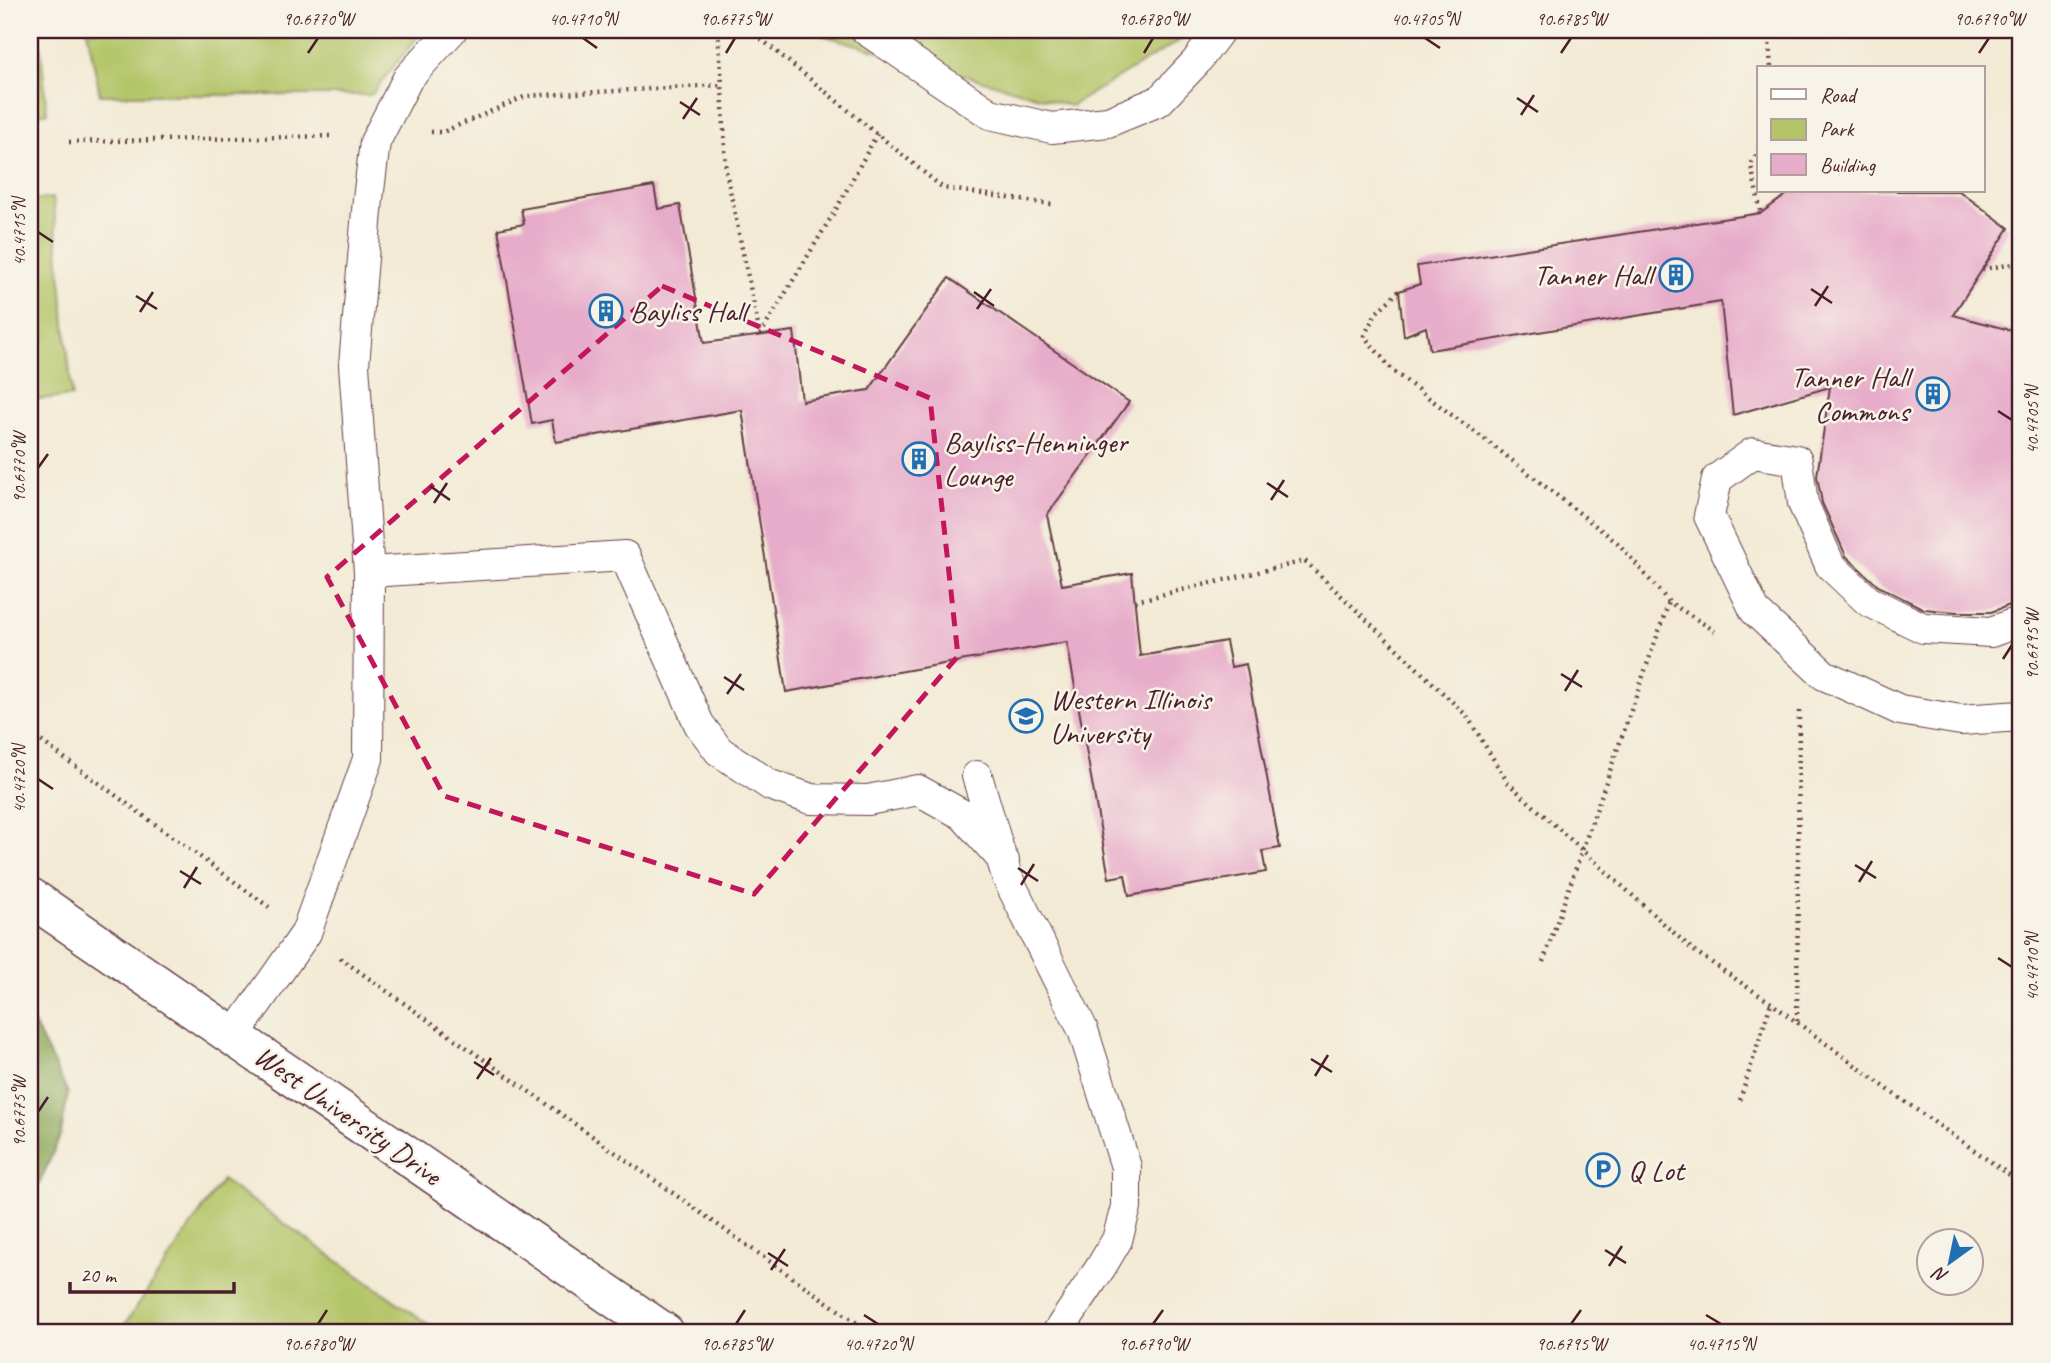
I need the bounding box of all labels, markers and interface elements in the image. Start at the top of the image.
text: 90.6770°W [283,8,356,30]
text: 40.4710°N [549,8,620,30]
text: 90.6775°W [700,8,773,30]
text: 90.6780°W [1118,8,1191,30]
text: 40.4705°N [1391,8,1462,30]
text: 90.6785°W [1536,8,1609,30]
text: 90.6790°W [1954,8,2027,30]
legend [1757,66,1984,192]
text: Road [1820,82,1859,108]
text: Park [1820,116,1855,142]
text: Building [1820,152,1877,178]
text: 40.4715°N [8,195,30,266]
place label: Tanner Hall [1534,256,1657,294]
building icon: Tanner Hall [1657,256,1695,294]
building icon: Bayliss Hall [587,292,625,330]
place label: Bayliss Hall [630,292,751,330]
place label: Tanner Hall Commons [1791,358,1914,430]
building icon: Tanner Hall Commons [1914,375,1952,413]
text: 40.4705°N [2021,383,2043,454]
place label: Bayliss-Henninger Lounge [944,423,1129,495]
text: 90.6770°W [8,430,30,503]
building icon: Bayliss-Henninger Lounge [900,440,938,478]
text: 90.6795°W [2021,607,2043,680]
place label: Western Illinois University [1050,680,1214,752]
school or university icon: Western Illinois University [1007,697,1045,735]
text: 40.4720°N [8,742,30,813]
text: 40.4710°N [2021,930,2043,1001]
street label: West University Drive [247,1036,451,1195]
text: 90.6775°W [8,1074,30,1147]
parking icon: Q Lot [1584,1151,1622,1189]
place label: Q Lot [1628,1151,1687,1189]
north arrow [1914,1226,1984,1296]
scale bar [70,1251,234,1295]
text: N [1927,1260,1953,1289]
text: 20 m [80,1262,118,1288]
text: 90.6780°W [283,1333,356,1355]
text: 90.6785°W [701,1333,774,1355]
text: 40.4720°N [844,1333,915,1355]
text: 90.6790°W [1118,1333,1191,1355]
text: 90.6795°W [1536,1333,1609,1355]
text: 40.4715°N [1687,1333,1758,1355]

